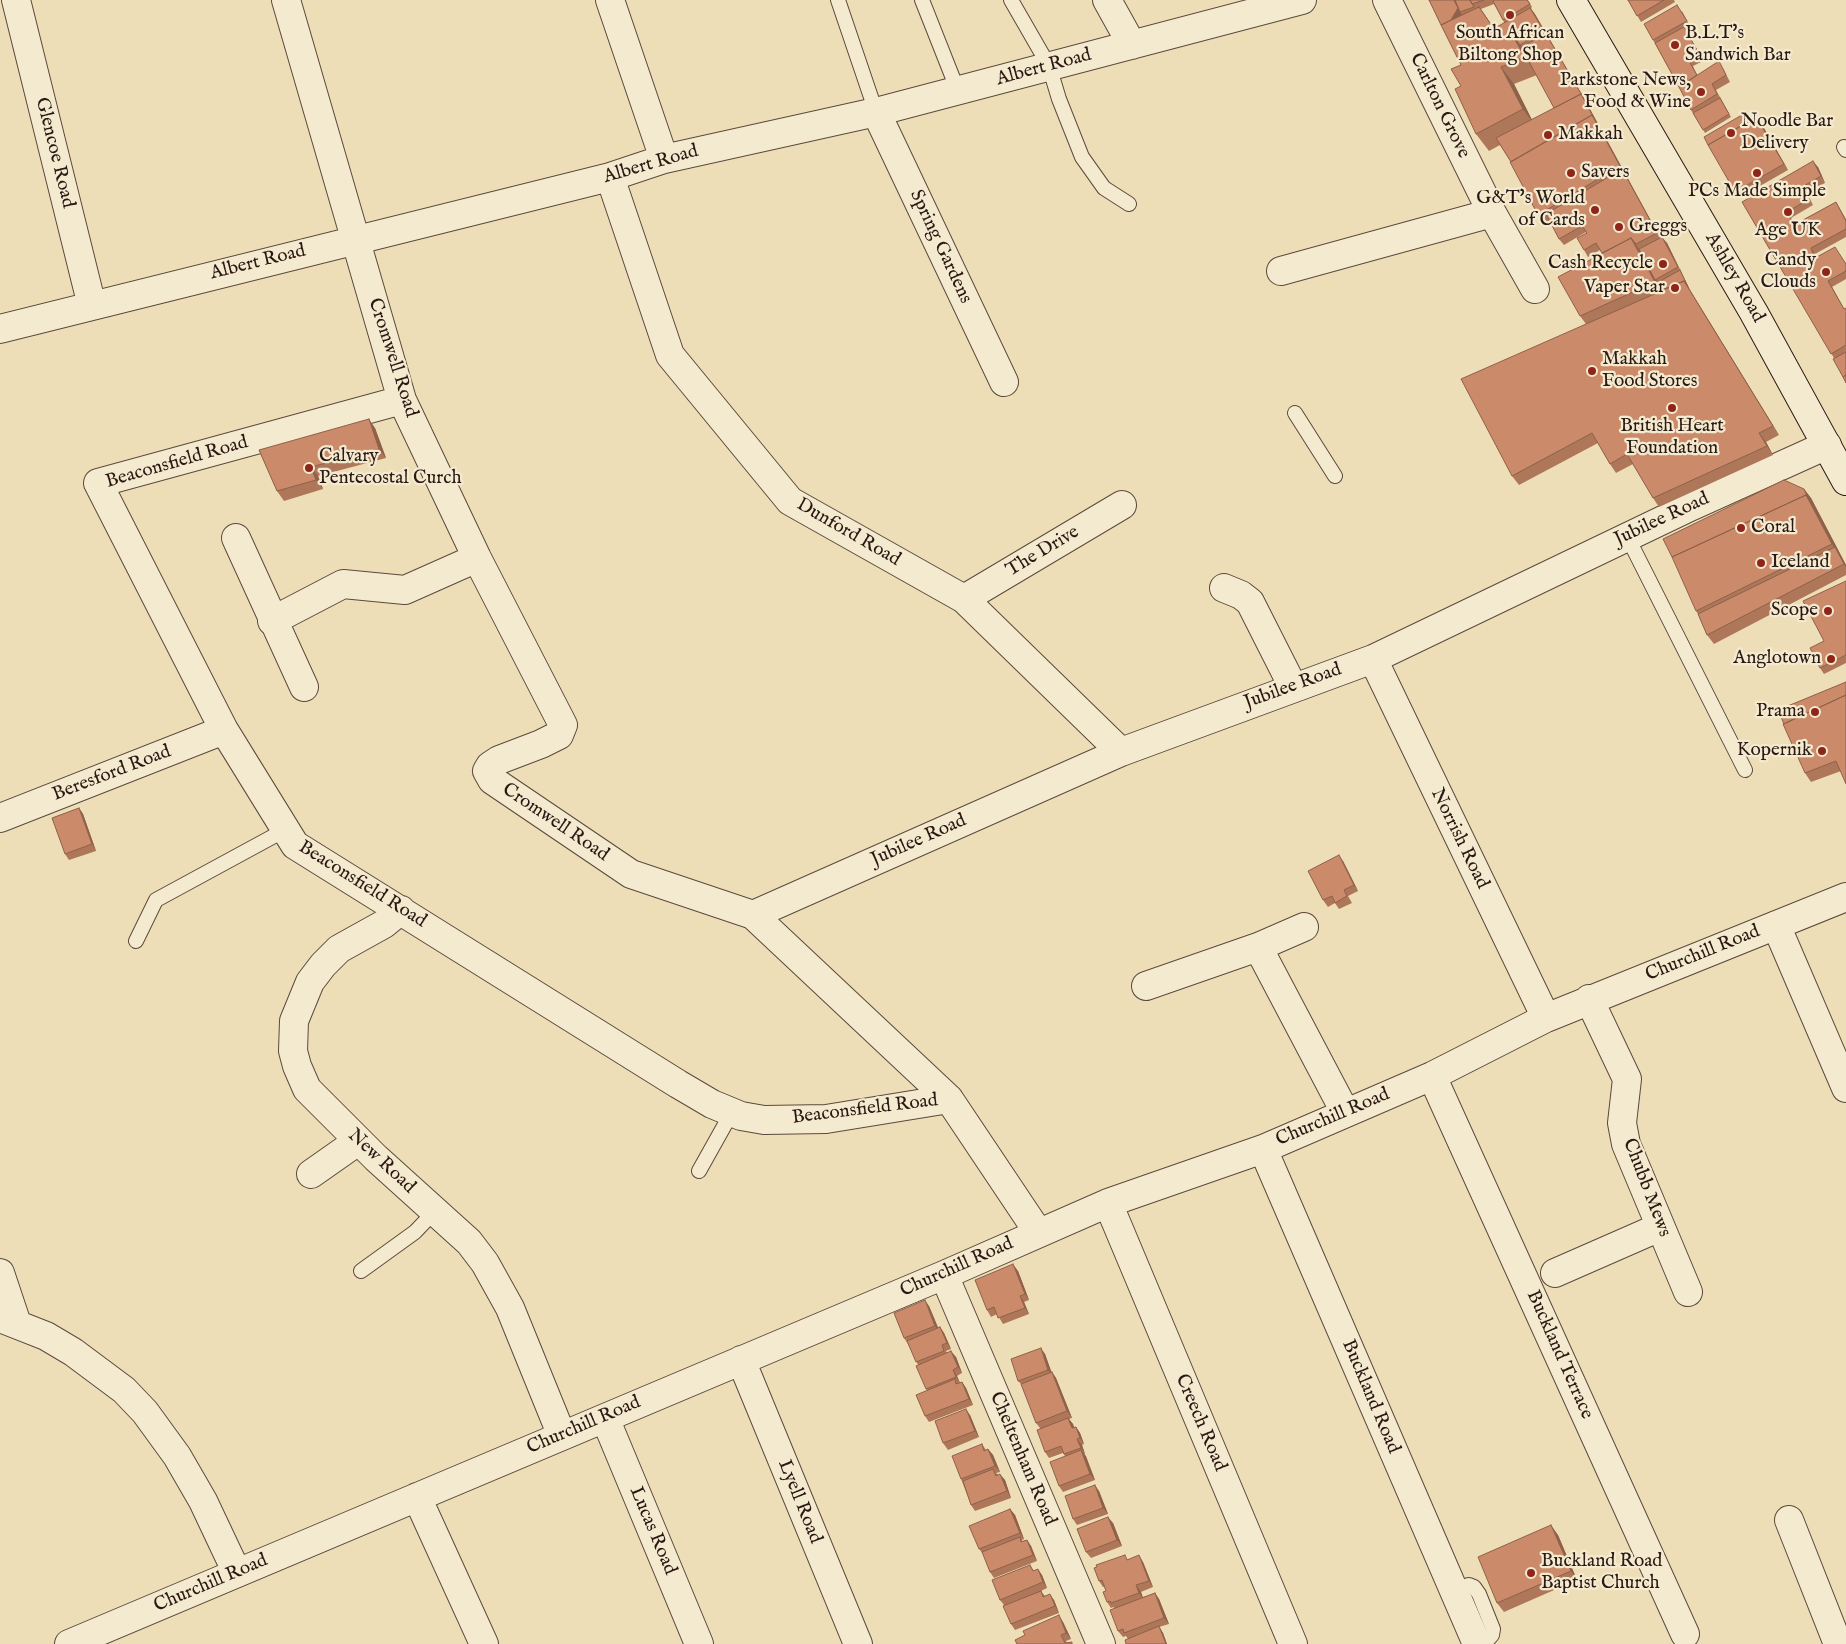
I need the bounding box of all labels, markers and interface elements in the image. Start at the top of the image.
marker: South African Biltong Shop [1504,9,1516,21]
place label: South African Biltong Shop [1456,23,1564,67]
place label: B.L.T's Sandwich Bar [1685,23,1791,67]
marker: B.L.T's Sandwich Bar [1669,39,1681,51]
street label: Albert Road [994,44,1094,92]
street label: Carlton Grove [1404,50,1474,162]
place label: Parkstone News, Food & Wine [1560,70,1691,114]
marker: Parkstone News, Food & Wine [1695,86,1707,98]
street label: Glencoe Road [29,95,79,211]
place label: Noodle Bar Delivery [1741,111,1833,155]
place label: Makkah [1558,124,1623,146]
marker: Noodle Bar Delivery [1725,127,1737,139]
marker: Makkah [1542,129,1554,141]
street label: Albert Road [601,141,701,189]
place label: Savers [1581,162,1629,184]
marker: Savers [1565,167,1577,179]
marker: PCs Made Simple [1751,167,1763,179]
place label: PCs Made Simple [1688,181,1826,203]
street label: Spring Gardens [904,187,976,307]
place label: G&T's World of Cards [1476,188,1585,232]
marker: G&T's World of Cards [1589,204,1601,216]
marker: Age UK [1782,206,1794,218]
place label: Greggs [1629,216,1687,238]
place label: Age UK [1755,220,1821,242]
marker: Greggs [1613,221,1625,233]
street label: Ashley Road [1699,229,1769,327]
street label: Albert Road [208,240,308,286]
place label: Candy Clouds [1760,250,1816,294]
place label: Cash Recycle [1548,253,1653,275]
marker: Cash Recycle [1657,258,1669,270]
marker: Candy Clouds [1820,266,1832,278]
place label: Vaper Star [1584,277,1665,299]
marker: Vaper Star [1669,282,1681,294]
street label: Cromwell Road [362,296,422,420]
place label: Makkah Food Stores [1602,349,1697,393]
marker: Makkah Food Stores [1586,365,1598,377]
marker: British Heart Foundation [1666,402,1678,414]
place label: British Heart Foundation [1620,416,1724,460]
street label: Beaconsfield Road [103,432,251,494]
place label: Calvary Pentecostal Curch [319,446,462,490]
marker: Calvary Pentecostal Curch [303,462,315,474]
street label: Jubilee Road [1611,488,1713,552]
street label: Dunford Road [792,494,904,572]
place label: Coral [1751,517,1795,539]
street label: The Drive [1002,521,1084,583]
marker: Coral [1735,522,1747,534]
place label: Iceland [1771,552,1830,574]
marker: Iceland [1755,557,1767,569]
place label: Scope [1771,600,1818,622]
marker: Scope [1822,605,1834,617]
place label: Anglotown [1733,648,1821,670]
marker: Anglotown [1825,653,1837,665]
street label: Jubilee Road [1241,659,1345,715]
place label: Prama [1756,701,1805,723]
marker: Prama [1809,706,1821,718]
place label: Kopernik [1737,740,1812,762]
street label: Beresford Road [50,741,174,807]
marker: Kopernik [1816,745,1828,757]
street label: Cromwell Road [497,779,613,867]
street label: Norrish Road [1425,785,1493,893]
street label: Jubilee Road [868,810,970,872]
street label: Beaconsfield Road [294,836,430,934]
street label: Churchill Road [1643,921,1763,987]
street label: Churchill Road [1273,1084,1393,1152]
street label: Beaconsfield Road [791,1090,939,1130]
street label: New Road [342,1125,420,1199]
street label: Chubb Mews [1617,1136,1675,1240]
street label: Churchill Road [897,1233,1017,1303]
street label: Buckland Terrace [1520,1287,1598,1423]
street label: Buckland Road [1336,1337,1404,1457]
street label: Creech Road [1169,1371,1231,1475]
street label: Cheltenham Road [984,1389,1060,1529]
street label: Churchill Road [524,1392,644,1460]
street label: Lyell Road [772,1457,826,1547]
street label: Lucas Road [623,1484,681,1578]
street label: Churchill Road [151,1550,271,1618]
place label: Buckland Road Baptist Church [1541,1551,1663,1595]
marker: Buckland Road Baptist Church [1525,1567,1537,1579]

